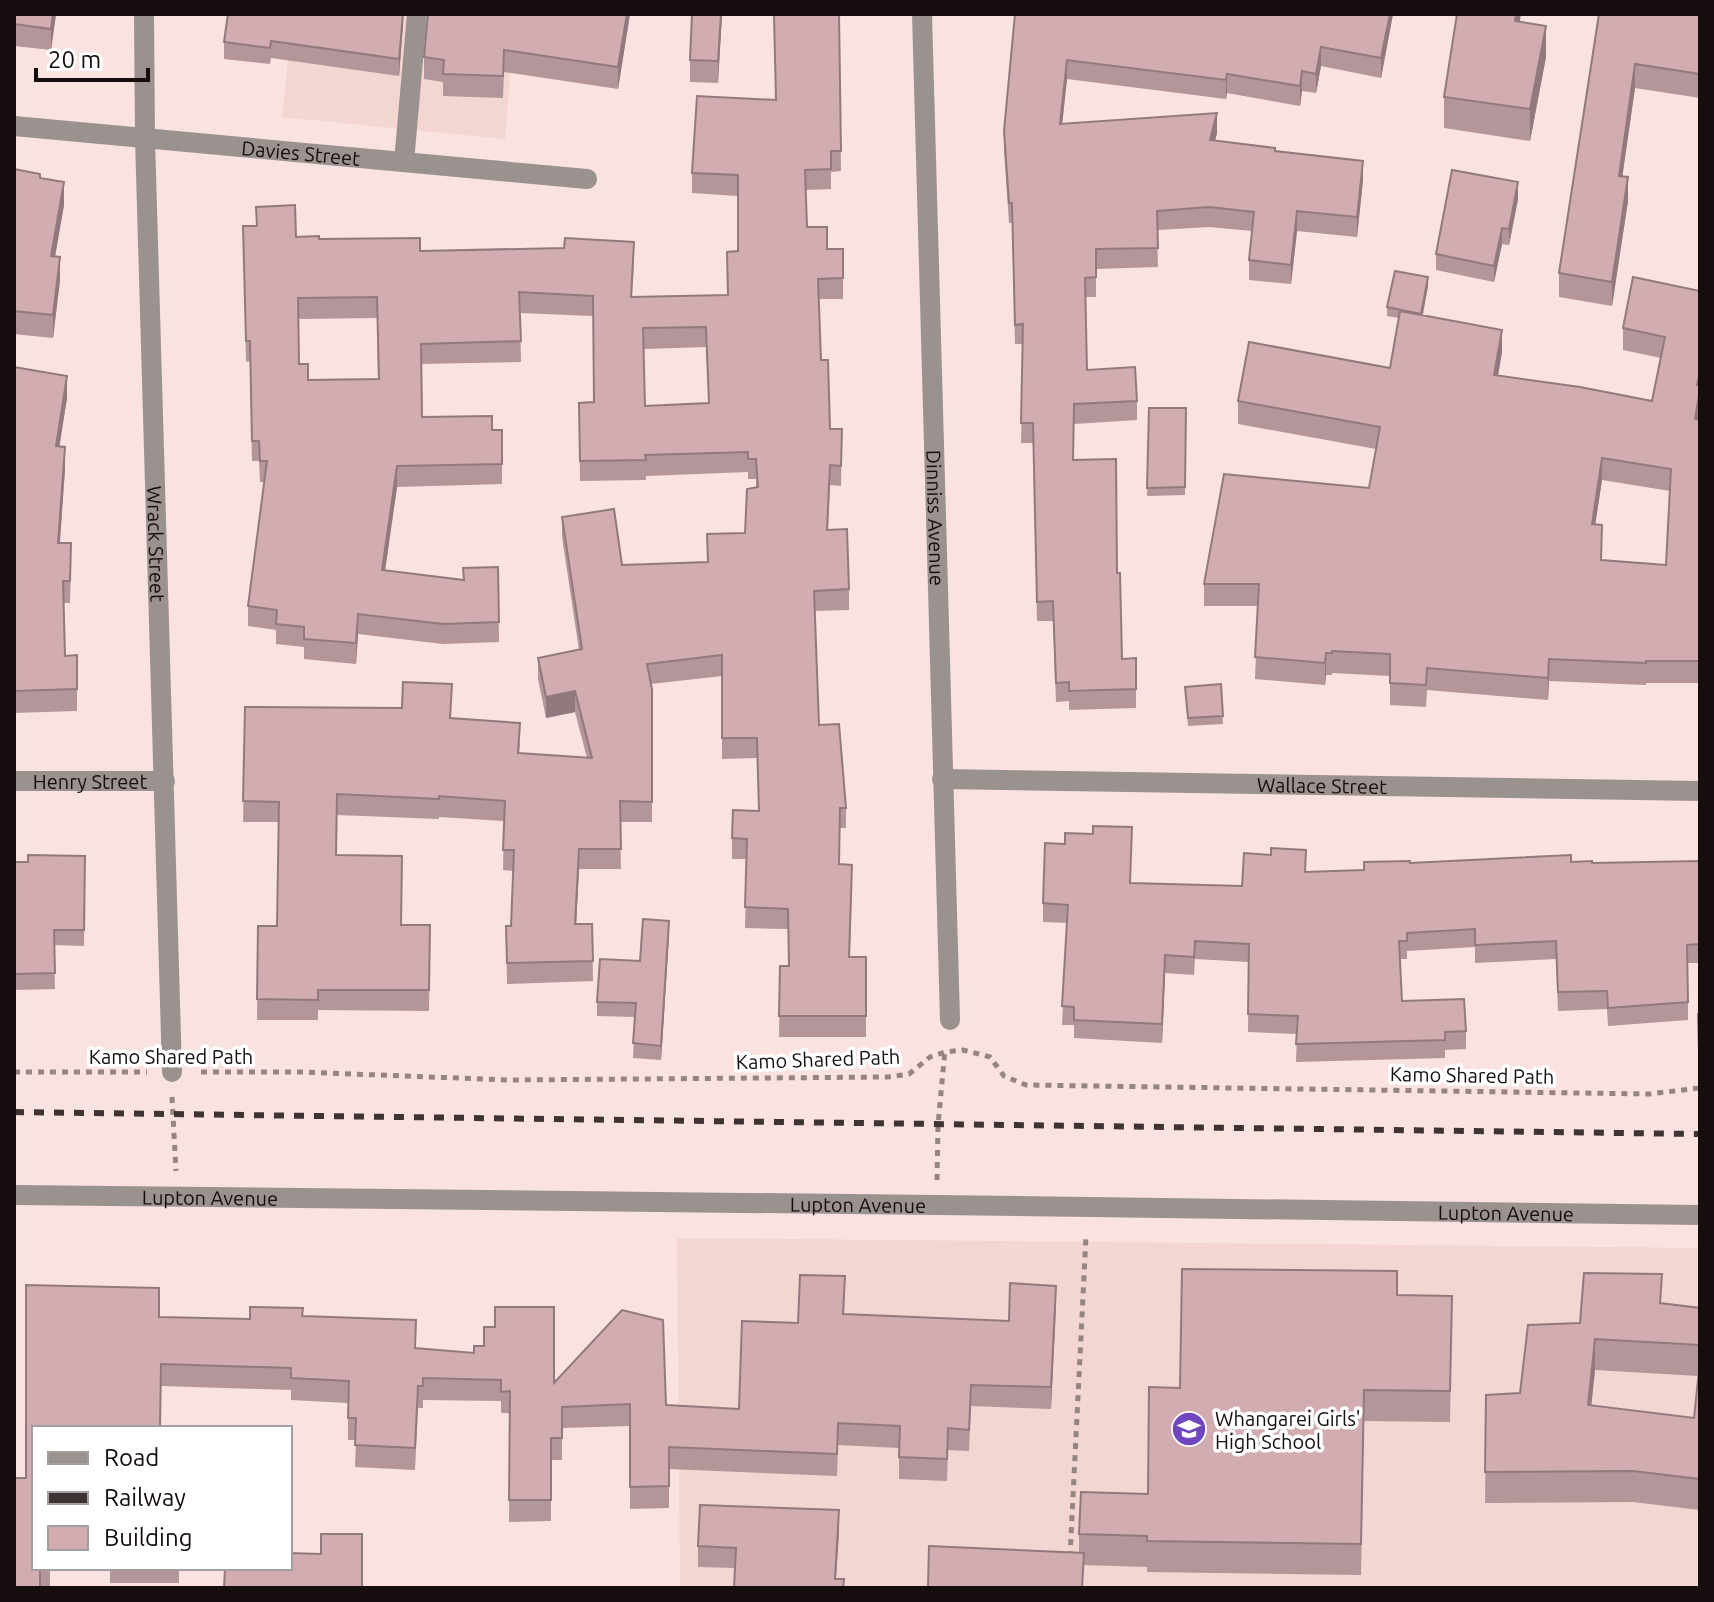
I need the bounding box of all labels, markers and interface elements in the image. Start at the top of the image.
scale bar [36,32,148,82]
text: 20 m [48,46,101,73]
street label: Davies Street [240,136,361,169]
street label: Dinniss Avenue [923,449,949,586]
street label: Wrack Street [144,486,170,602]
street label: Henry Street [33,770,147,793]
street label: Wallace Street [1257,772,1387,798]
street label: Kamo Shared Path [89,1045,253,1068]
street label: Kamo Shared Path [735,1045,901,1073]
street label: Kamo Shared Path [1390,1062,1554,1088]
street label: Lupton Avenue [142,1185,278,1209]
street label: Lupton Avenue [790,1192,926,1216]
street label: Lupton Avenue [1438,1200,1574,1225]
place label: Whangarei Girls' High School [1215,1407,1361,1453]
school or university icon: Whangarei Girls' High School [1170,1410,1208,1448]
legend [32,1426,292,1570]
text: Road [104,1444,159,1471]
text: Railway [104,1484,186,1511]
text: Building [104,1524,192,1551]

